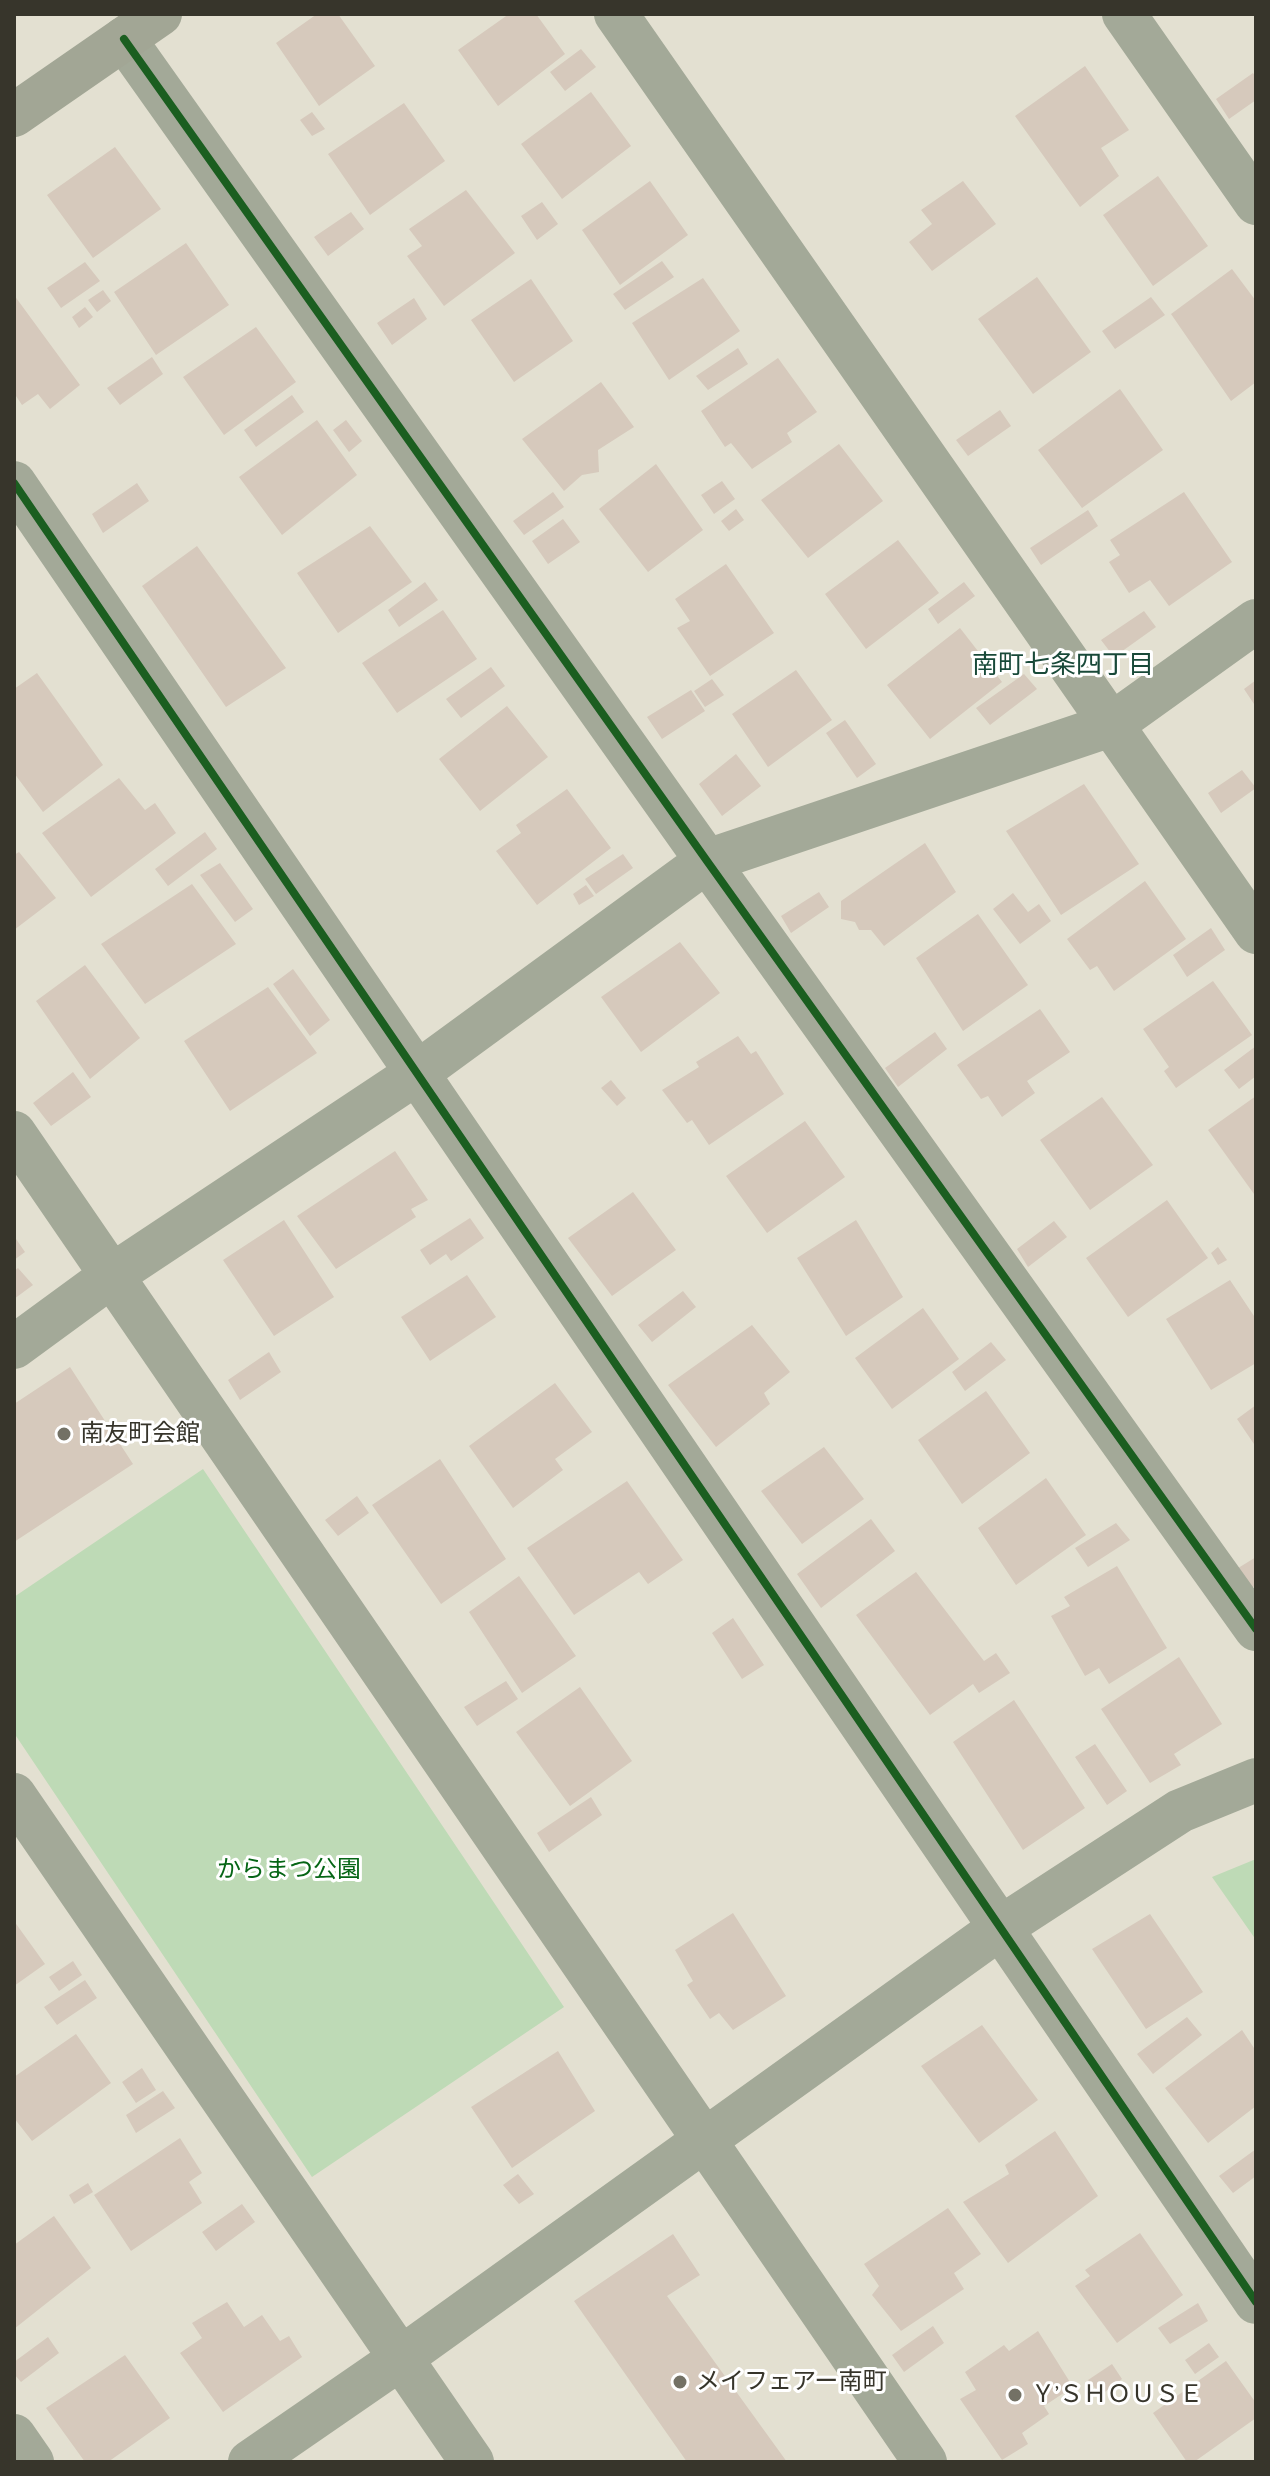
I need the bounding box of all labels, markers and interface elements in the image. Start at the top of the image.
district label: 南町七条四丁目 [972,650,1154,682]
place label: 南友町会館 [80,1420,200,1448]
marker: 南友町会館 [55,1425,73,1443]
park label: からまつ公園 [217,1856,361,1884]
place label: メイフェアー南町 [696,2368,887,2396]
marker: メイフェアー南町 [671,2373,689,2391]
place label: Ｙ’ＳＨＯＵＳＥ [1031,2381,1203,2409]
marker: Ｙ’ＳＨＯＵＳＥ [1006,2386,1024,2404]

